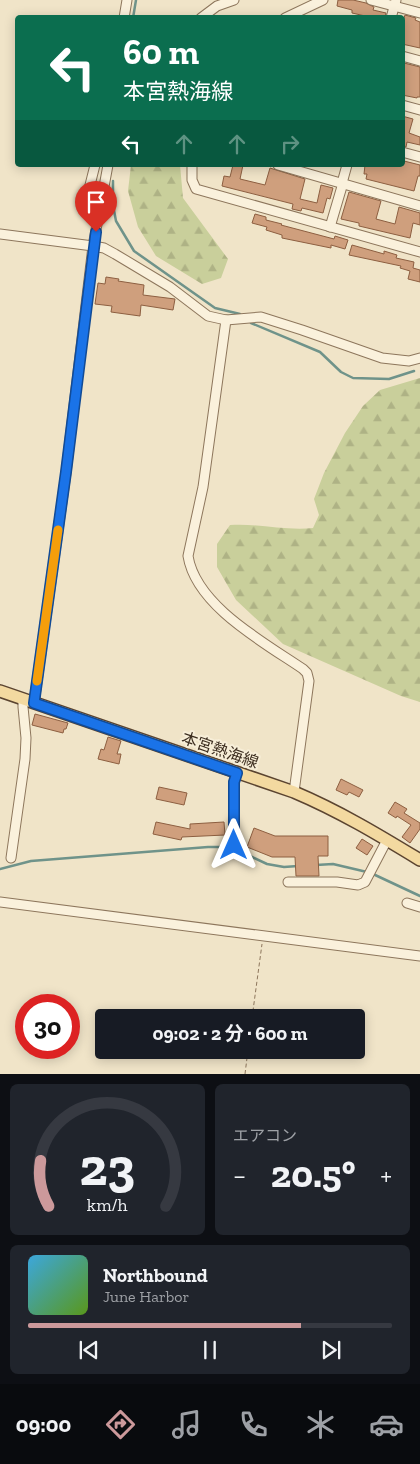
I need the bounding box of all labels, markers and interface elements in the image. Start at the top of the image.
text: 60 m [123,31,199,73]
icon: left [40,35,105,100]
text: 本宮熱海線 [123,78,233,105]
icon: left [117,130,145,158]
icon: ahead [170,130,198,158]
icon: ahead [223,130,251,158]
icon: right [276,130,304,158]
pin [75,181,117,232]
icon: arrive [82,188,110,216]
street label: 本宮熱海線 [179,728,261,772]
position arrow [207,818,259,870]
speed limit sign: 30 [15,994,80,1059]
text: 09:02 · 2 分 · 600 m [153,1022,307,1045]
text: エアコン [233,1126,297,1145]
text: 23 [80,1136,135,1198]
text: 20.5° [271,1151,355,1197]
text: − [233,1159,246,1192]
text: + [380,1159,392,1192]
text: km/h [87,1194,128,1216]
text: Northbound [103,1264,208,1287]
text: June Harbor [103,1287,189,1306]
icon: previous [75,1336,103,1364]
icon: pause [196,1336,224,1364]
icon: next [317,1336,345,1364]
icon: directions [103,1407,138,1442]
icon: music [169,1407,204,1442]
icon: phone [236,1407,271,1442]
icon: climate [303,1407,338,1442]
icon: car [369,1407,404,1442]
text: 09:00 [16,1411,71,1438]

